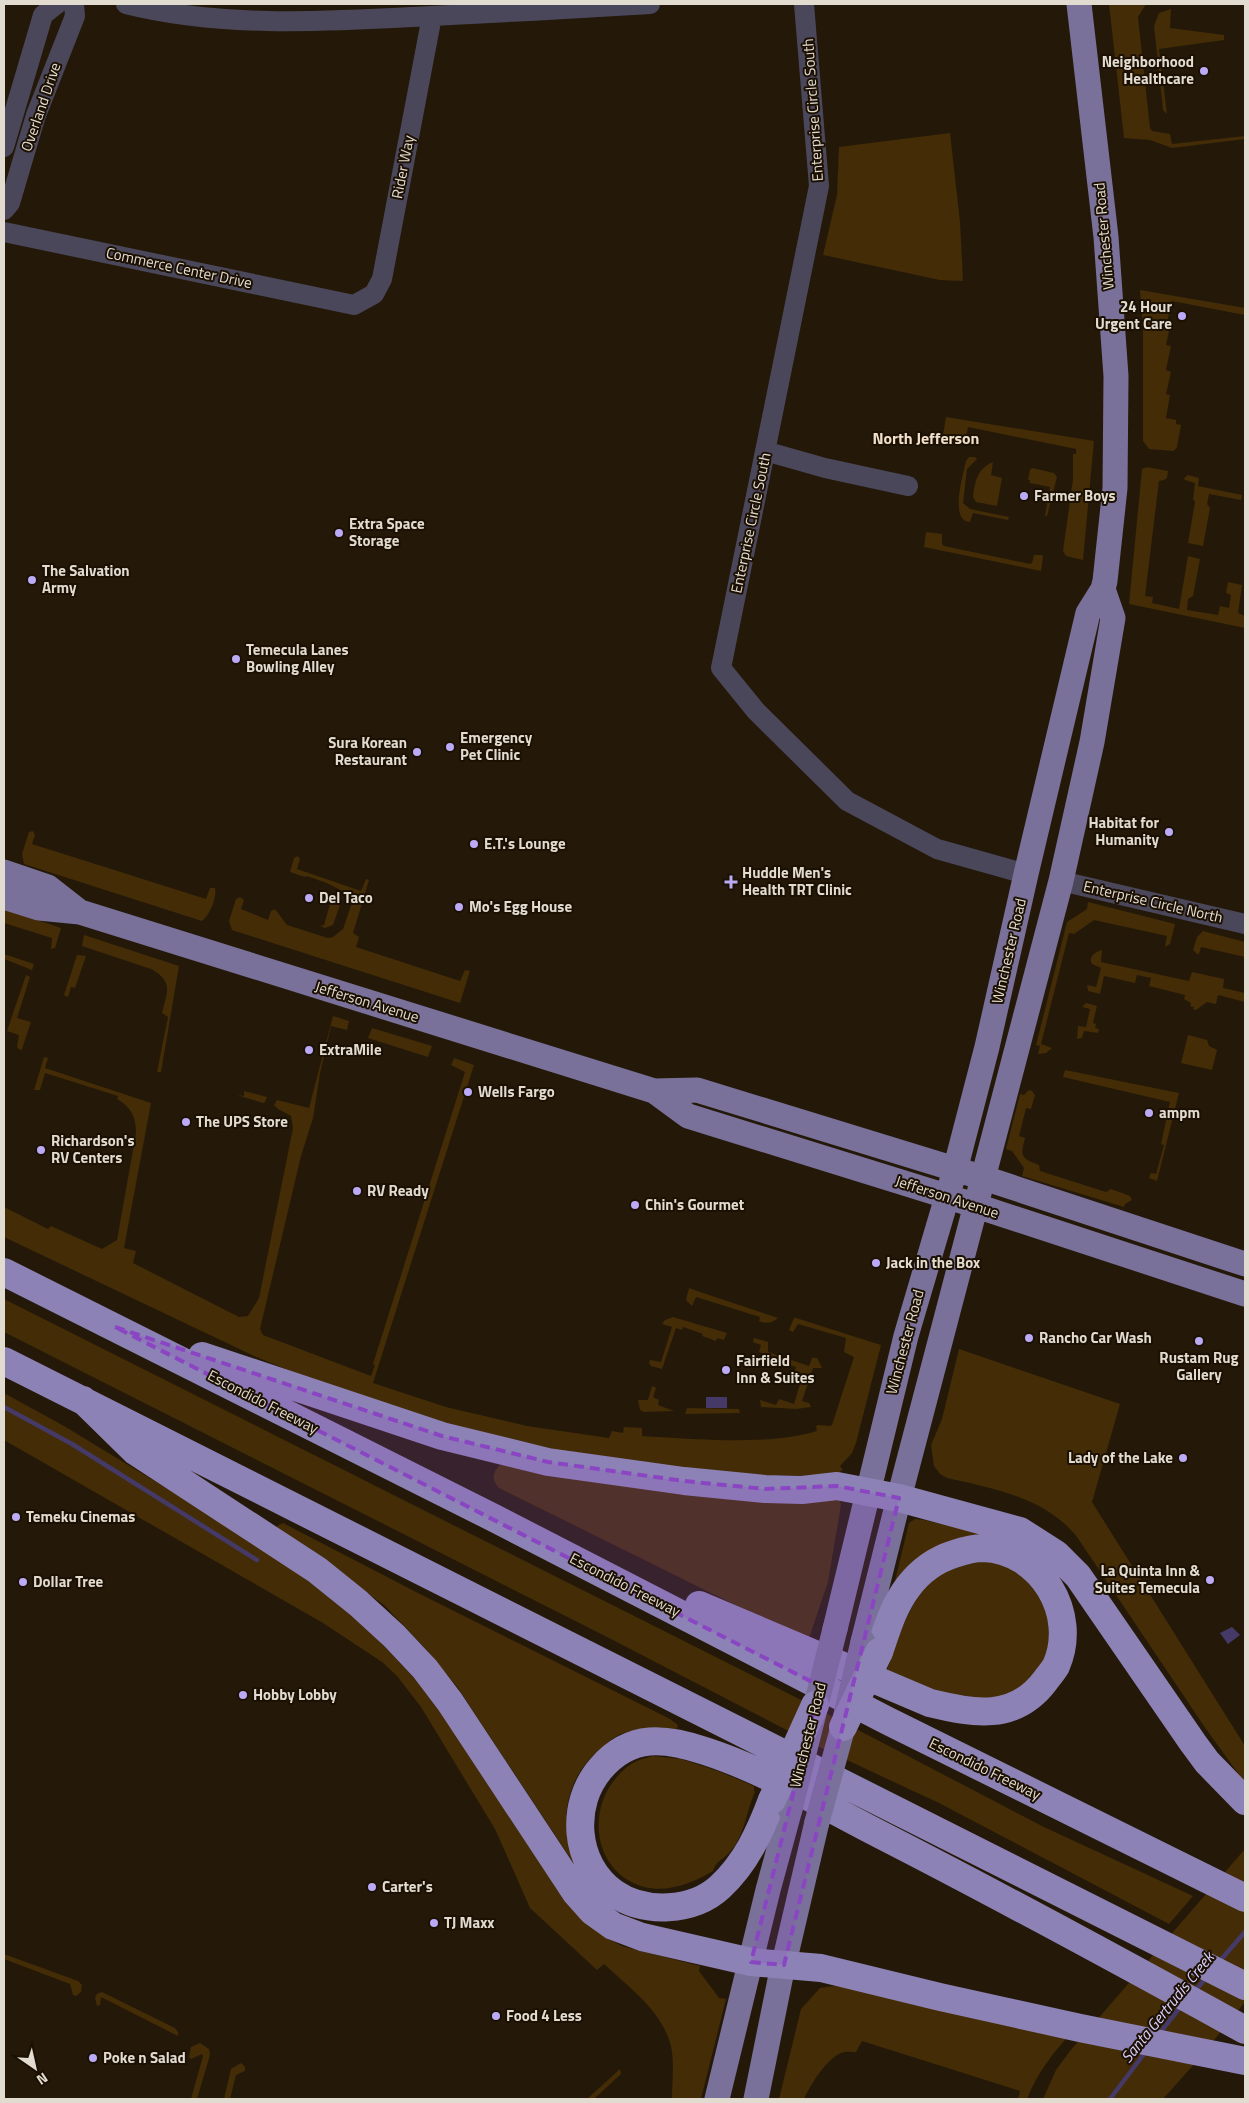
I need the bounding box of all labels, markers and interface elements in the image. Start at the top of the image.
street label: Enterprise Circle South [796,38,829,182]
place label: Neighborhood Healthcare [1102,50,1194,90]
street label: Overland Drive [15,59,67,154]
marker: Neighborhood Healthcare [1198,65,1210,77]
street label: Rider Way [385,133,420,201]
street label: Winchester Road [1087,181,1120,291]
street label: Commerce Center Drive [104,241,254,294]
place label: 24 Hour Urgent Care [1095,295,1172,335]
marker: 24 Hour Urgent Care [1176,310,1188,322]
district label: North Jefferson [873,426,979,450]
street label: Enterprise Circle South [724,450,777,595]
place label: Farmer Boys [1034,484,1116,507]
marker: Farmer Boys [1018,490,1030,502]
place label: Extra Space Storage [349,512,425,552]
marker: Extra Space Storage [333,527,345,539]
place label: The Salvation Army [42,559,130,599]
marker: The Salvation Army [26,574,38,586]
place label: Temecula Lanes Bowling Alley [246,638,349,678]
marker: Temecula Lanes Bowling Alley [230,653,242,665]
place label: Emergency Pet Clinic [460,726,533,766]
place label: Sura Korean Restaurant [328,731,408,771]
marker: Emergency Pet Clinic [444,741,456,753]
marker: Sura Korean Restaurant [411,746,423,758]
place label: Habitat for Humanity [1088,811,1159,851]
marker: Habitat for Humanity [1163,826,1175,838]
place label: E.T.'s Lounge [484,832,566,855]
marker: E.T.'s Lounge [468,838,480,850]
place label: Huddle Men's Health TRT Clinic [742,861,852,901]
street label: Enterprise Circle North [1081,874,1225,929]
marker: Huddle Men's Health TRT Clinic [724,875,738,889]
place label: Del Taco [319,886,373,909]
marker: Del Taco [303,892,315,904]
place label: Mo's Egg House [469,895,572,918]
street label: Winchester Road [985,896,1032,1006]
marker: Mo's Egg House [453,901,465,913]
street label: Jefferson Avenue [312,975,422,1028]
place label: ExtraMile [319,1038,382,1061]
marker: ExtraMile [303,1044,315,1056]
place label: Wells Fargo [478,1080,555,1103]
marker: Wells Fargo [462,1086,474,1098]
place label: ampm [1159,1101,1200,1124]
marker: ampm [1143,1107,1155,1119]
place label: The UPS Store [196,1110,288,1133]
marker: The UPS Store [180,1116,192,1128]
place label: Richardson's RV Centers [51,1129,135,1169]
marker: Richardson's RV Centers [35,1144,47,1156]
street label: Jefferson Avenue [892,1169,1002,1224]
place label: RV Ready [367,1179,429,1202]
marker: RV Ready [351,1185,363,1197]
place label: Chin's Gourmet [645,1193,745,1216]
marker: Chin's Gourmet [629,1199,641,1211]
place label: Jack in the Box [886,1251,980,1274]
marker: Jack in the Box [870,1257,882,1269]
street label: Winchester Road [879,1287,930,1397]
place label: Rancho Car Wash [1039,1326,1152,1349]
marker: Rancho Car Wash [1023,1332,1035,1344]
marker: Rustam Rug Gallery [1193,1335,1205,1347]
place label: Rustam Rug Gallery [1159,1346,1239,1386]
place label: Fairfield Inn & Suites [736,1349,815,1389]
street label: Escondido Freeway [204,1364,323,1439]
marker: Fairfield Inn & Suites [720,1364,732,1376]
place label: Lady of the Lake [1068,1446,1173,1469]
marker: Lady of the Lake [1177,1452,1189,1464]
place label: Temeku Cinemas [26,1505,135,1528]
marker: Temeku Cinemas [10,1511,22,1523]
street label: Escondido Freeway [566,1547,685,1622]
place label: La Quinta Inn & Suites Temecula [1095,1559,1200,1599]
place label: Dollar Tree [33,1570,104,1593]
marker: La Quinta Inn & Suites Temecula [1204,1574,1216,1586]
marker: Dollar Tree [17,1576,29,1588]
street label: Winchester Road [783,1680,832,1790]
place label: Hobby Lobby [253,1683,337,1706]
marker: Hobby Lobby [237,1689,249,1701]
street label: Escondido Freeway [925,1732,1045,1806]
place label: Carter's [382,1875,433,1898]
marker: Carter's [366,1881,378,1893]
place label: TJ Maxx [444,1911,494,1934]
marker: TJ Maxx [428,1917,440,1929]
water label: Santa Gertrudis Creek [1115,1945,1221,2068]
place label: Food 4 Less [506,2004,582,2027]
marker: Food 4 Less [490,2010,502,2022]
north arrow [10,2043,60,2093]
place label: Poke n Salad [103,2046,186,2069]
marker: Poke n Salad [87,2052,99,2064]
text: N [33,2068,52,2091]

